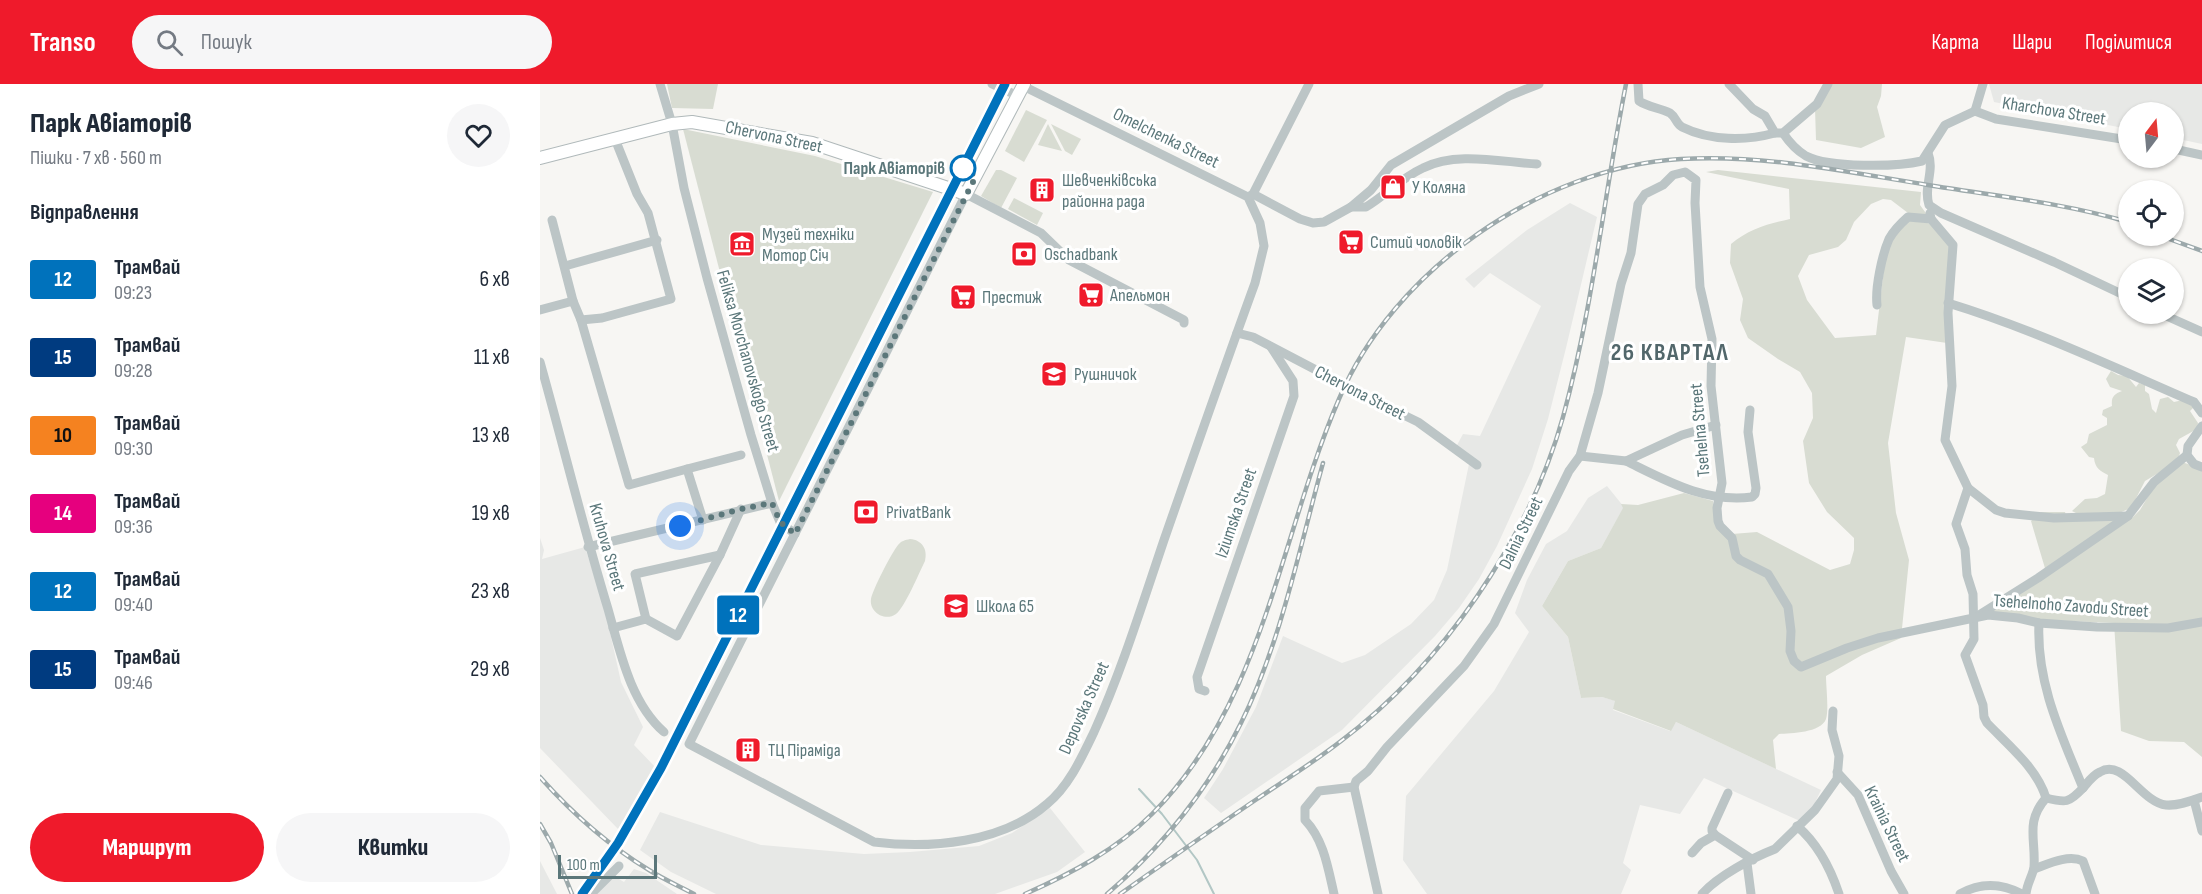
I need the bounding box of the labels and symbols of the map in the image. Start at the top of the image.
street label: Kharchova Street [2001,92,2108,130]
north arrow [2118,102,2184,168]
street label: Omelchenka Street [1109,103,1223,173]
street label: Chervona Street [724,116,825,158]
marker: Парк Авіаторів [950,155,976,181]
place label: Парк Авіаторів [844,158,945,179]
place label: Шевченківська районна рада [1062,170,1157,212]
shop icon: У Коляна [1378,172,1408,202]
building icon: Шевченківська районна рада [1027,175,1057,205]
place label: У Коляна [1412,177,1466,198]
place label: Музей техніки Мотор Січ [762,224,854,266]
supermarket icon: Ситий чоловік [1336,227,1366,257]
museum icon: Музей техніки Мотор Січ [727,229,757,259]
place label: Ситий чоловік [1370,232,1462,253]
bank icon: Oschadbank [1009,239,1039,269]
place label: Oschadbank [1044,244,1118,265]
street label: Feliksa Movchanovskogo Street [712,268,784,455]
supermarket icon: Апельмон [1076,280,1106,310]
supermarket icon: Престиж [948,282,978,312]
place label: Апельмон [1109,285,1170,306]
place label: Престиж [982,287,1042,308]
district label: 26 КВАРТАЛ [1611,338,1729,367]
school or university icon: Рушничок [1039,359,1069,389]
street label: Chervona Street [1311,361,1409,425]
place label: Рушничок [1074,364,1137,385]
street label: Tsehelna Street [1685,382,1715,478]
street label: Iziumska Street [1211,465,1261,561]
street label: Dalnia Street [1495,493,1548,573]
bank icon: PrivatBank [851,497,881,527]
street label: Kruhova Street [584,501,630,594]
place label: PrivatBank [886,502,951,523]
your location [665,511,695,541]
street label: Tsehelnoho Zavodu Street [1993,590,2150,622]
school or university icon: Школа 65 [941,591,971,621]
line badge: 12 [711,596,765,634]
place label: Школа 65 [976,596,1034,617]
street label: Depovska Street [1054,658,1114,757]
building icon: ТЦ Піраміда [733,735,763,765]
place label: ТЦ Піраміда [768,740,841,761]
street label: Krainia Street [1860,783,1915,866]
scale bar [558,852,657,880]

